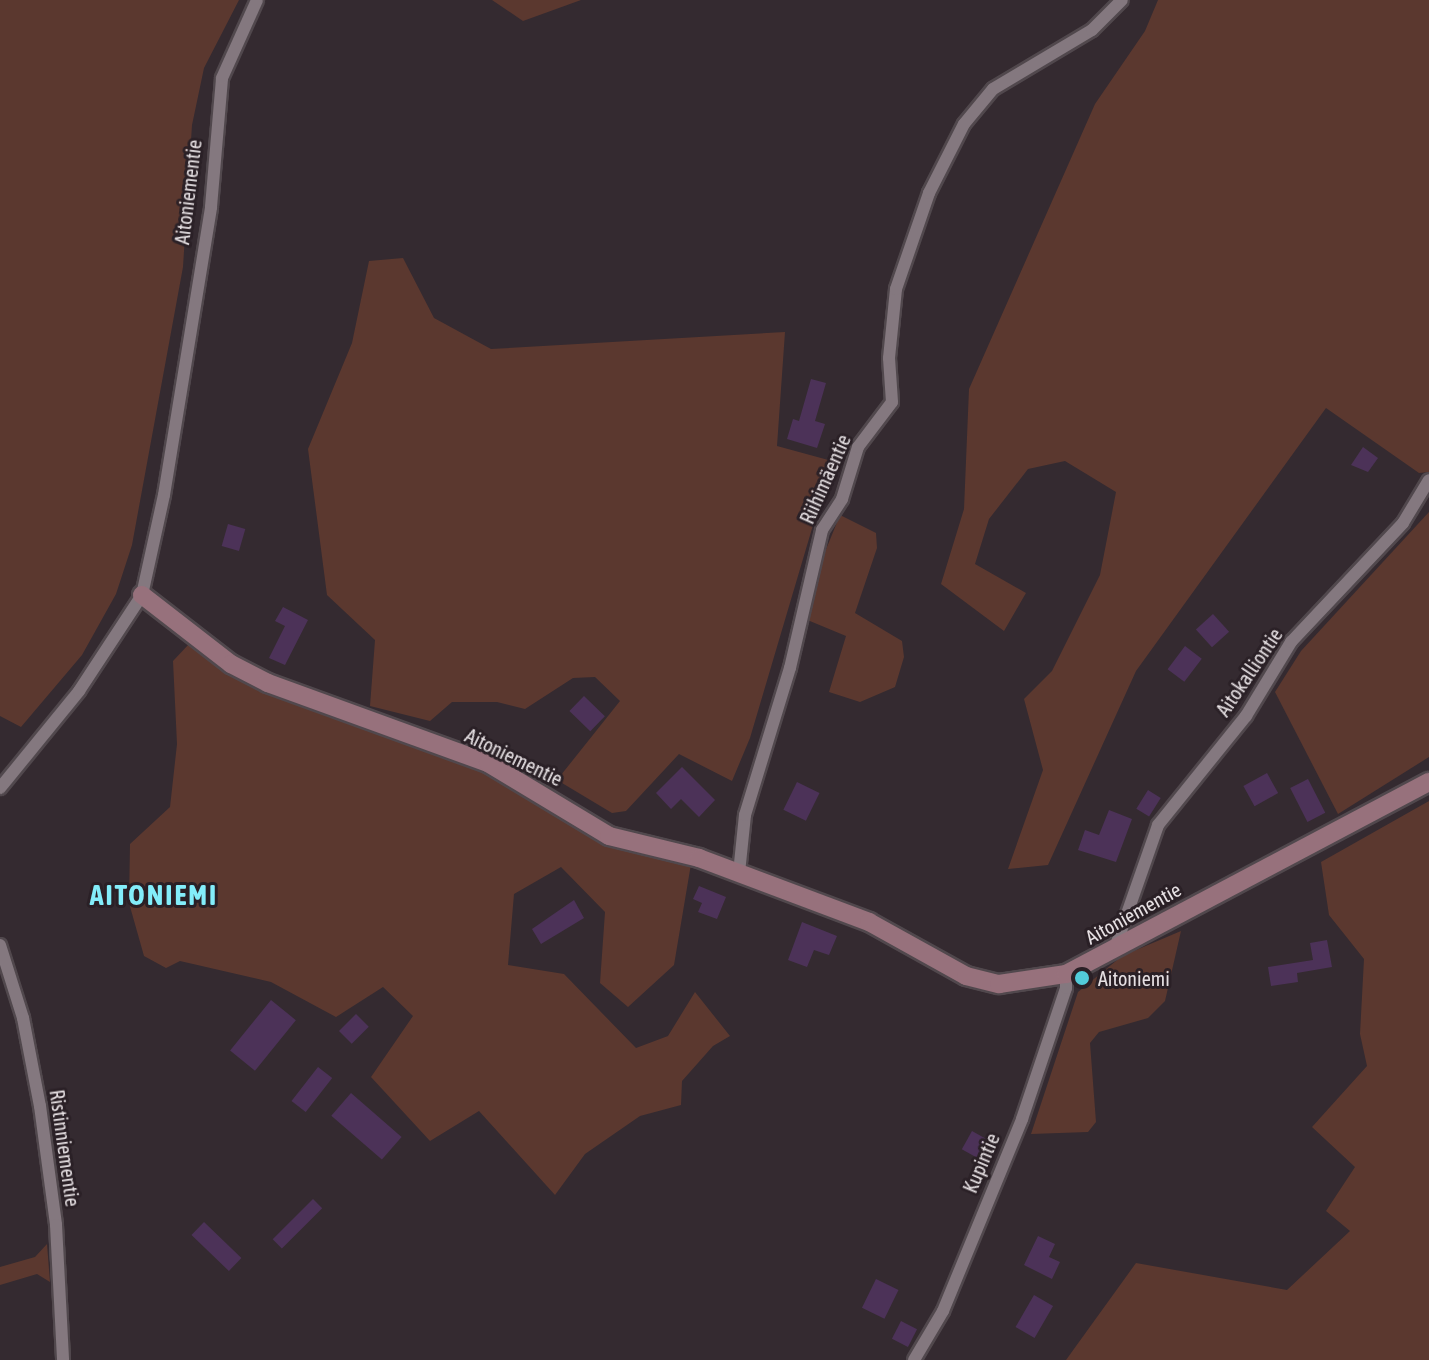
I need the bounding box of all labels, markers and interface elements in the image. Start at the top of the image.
street label: Aitoniementie [170,138,206,246]
street label: Riihimäentie [795,431,855,527]
street label: Aitokalliontie [1211,623,1287,721]
street label: Aitoniementie [461,723,567,791]
street label: Aitoniementie [1081,877,1185,949]
district label: AITONIEMI [90,878,218,912]
place label: Aitoniemi [1098,966,1170,990]
marker: Aitoniemi [1073,969,1091,987]
street label: Ristinniementie [45,1088,85,1208]
street label: Kupintie [958,1130,1004,1196]

